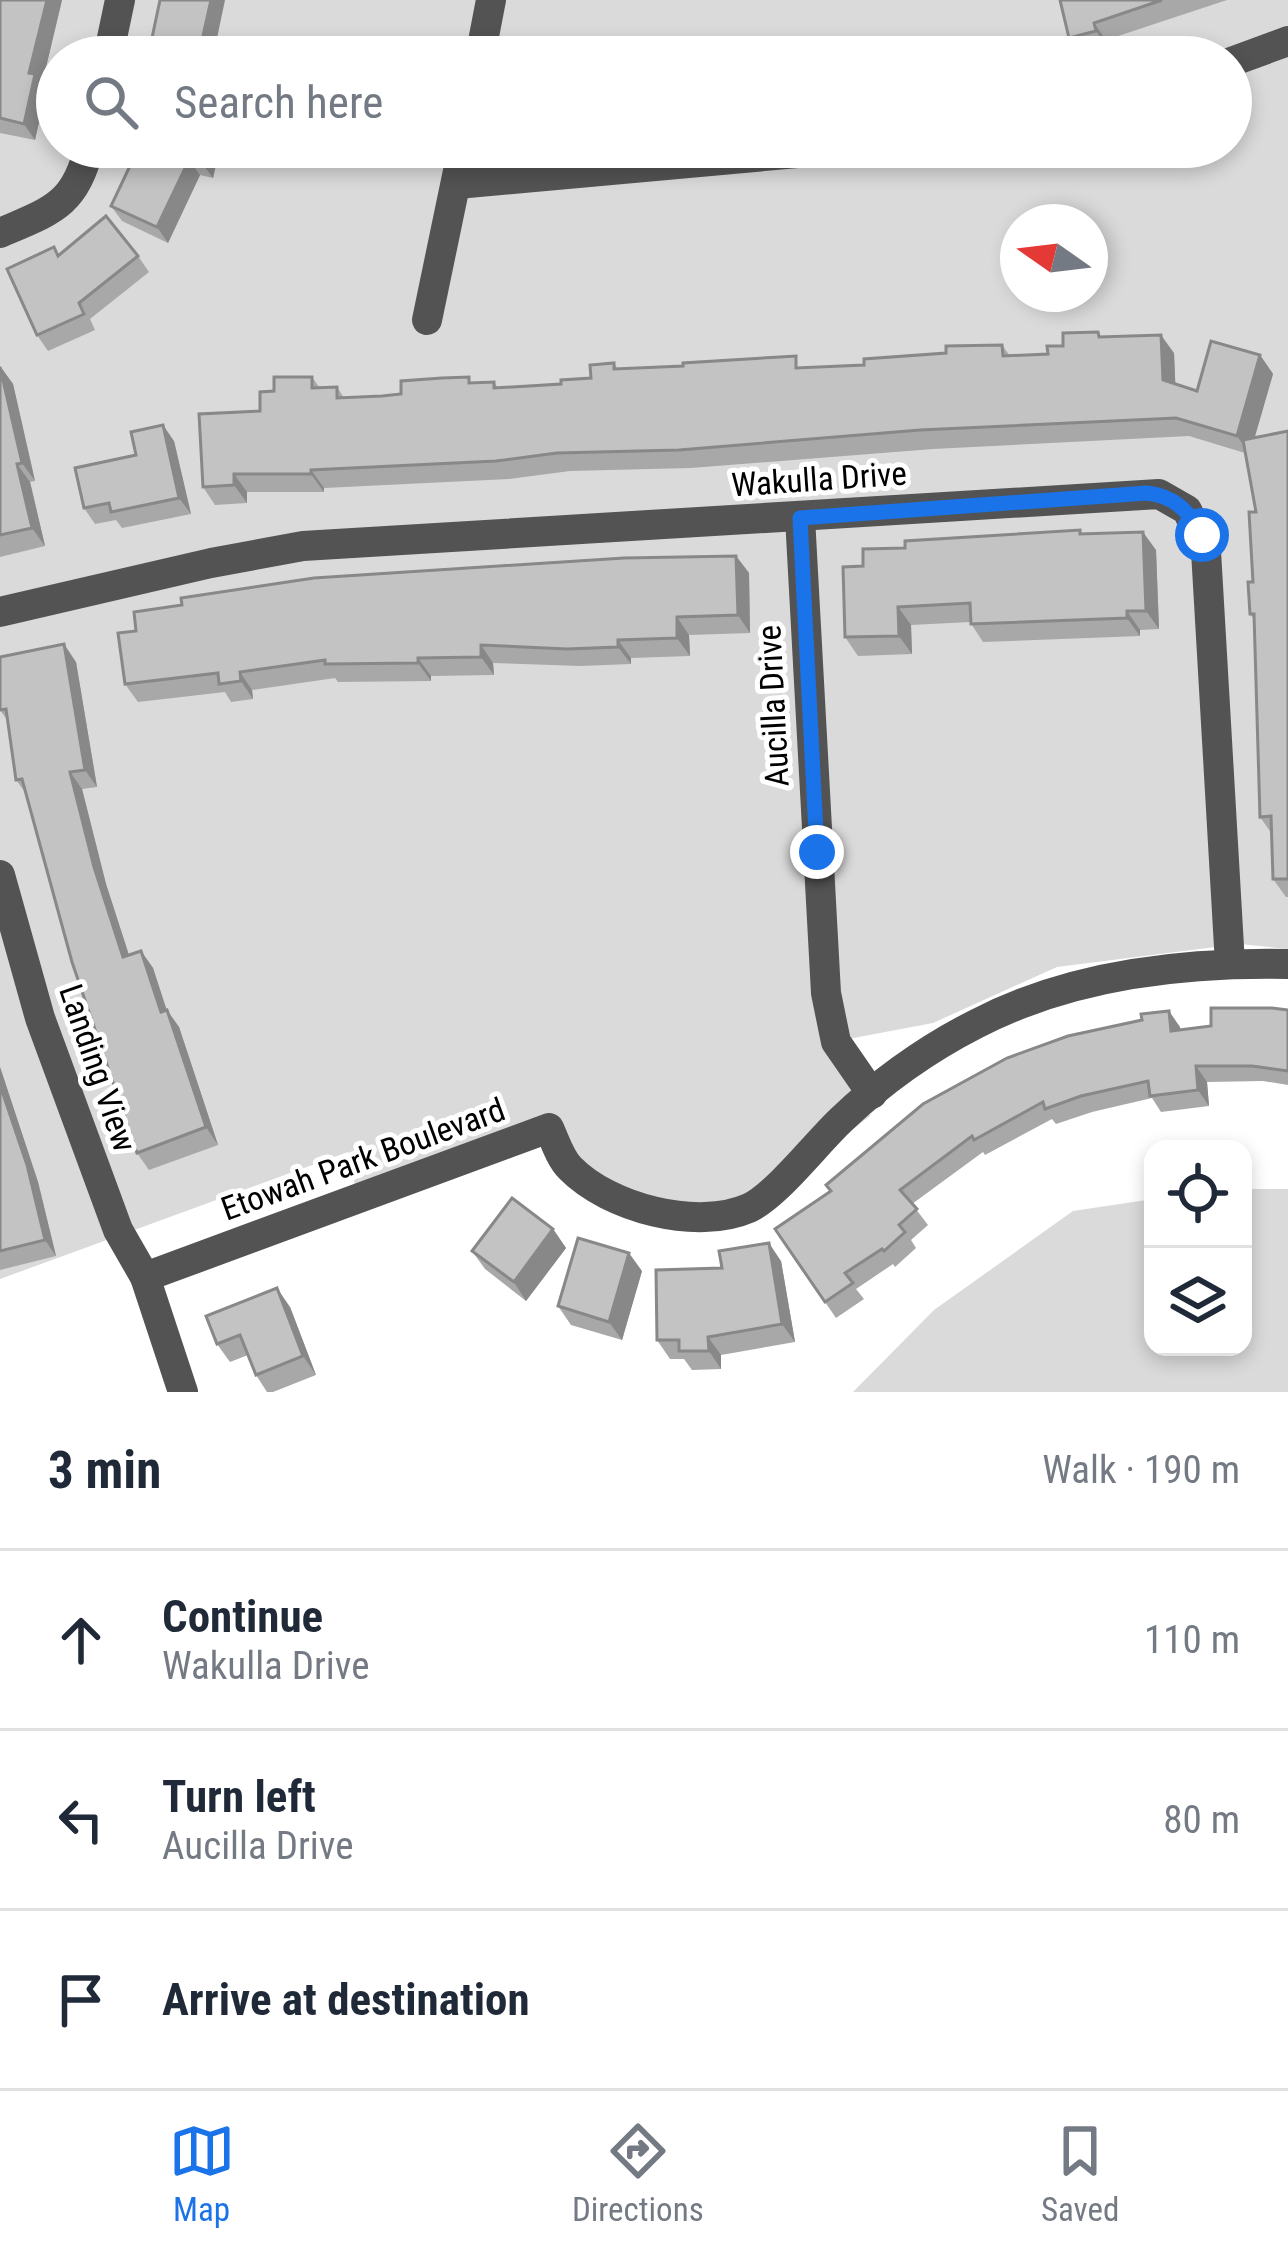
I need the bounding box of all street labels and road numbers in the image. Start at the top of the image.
street label: Wakulla Drive [730,453,908,505]
street label: Aucilla Drive [749,624,797,788]
street label: Landing View [51,979,145,1157]
street label: Etowah Park Boulevard [216,1090,510,1228]

